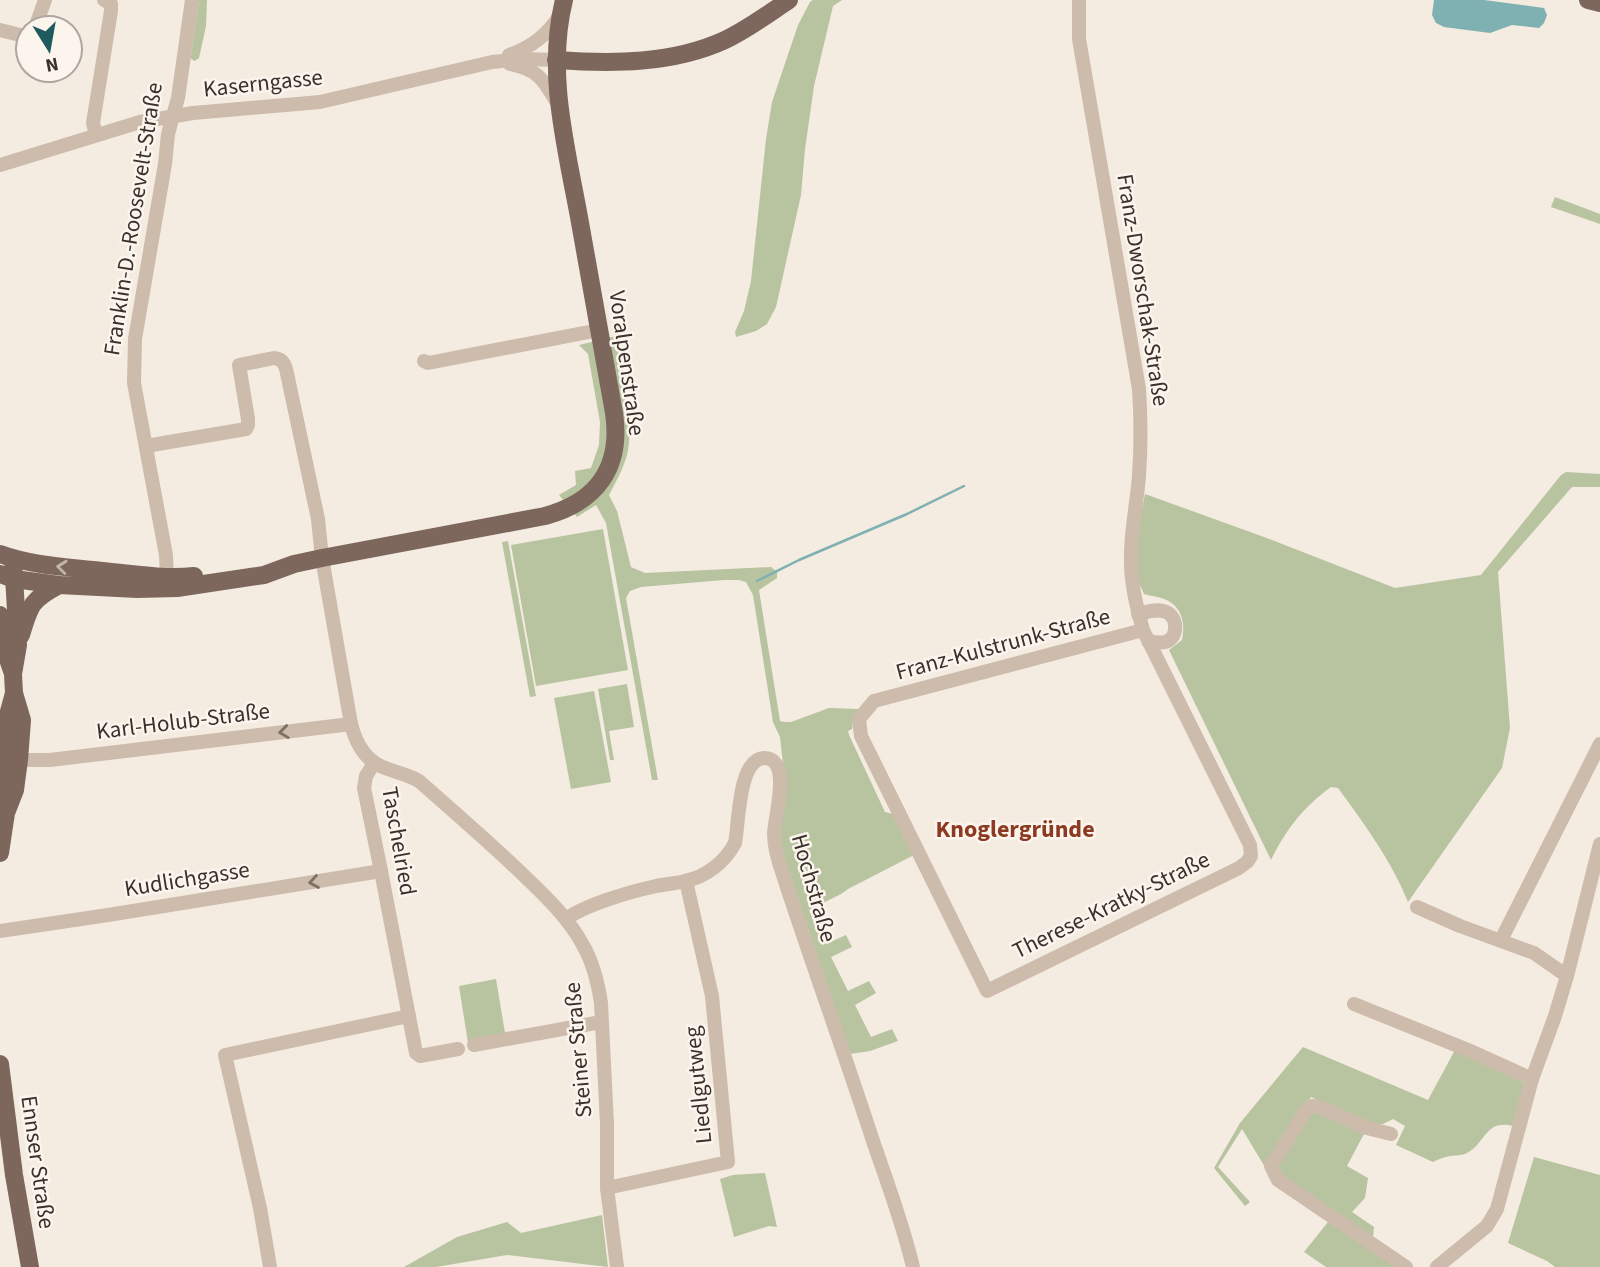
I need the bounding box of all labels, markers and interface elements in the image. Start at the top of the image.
north arrow [14,14,84,84]
text: N [43,50,61,79]
street label: Kaserngasse [202,60,324,106]
street label: Franklin-D.-Roosevelt-Straße [95,80,171,358]
street label: Franz-Dworschak-Straße [1108,172,1178,408]
street label: Voralpenstraße [600,288,654,438]
one-way arrow [56,559,68,574]
street label: Franz-Kulstrunk-Straße [892,599,1114,689]
street label: Karl-Holub-Straße [94,694,272,748]
one-way arrow [278,724,289,739]
street label: Taschelried [373,784,425,898]
district label: Knoglergründe [935,812,1095,847]
street label: Hochstraße [783,830,845,946]
street label: Therese-Kratky-Straße [1007,843,1215,967]
street label: Kudlichgasse [122,853,252,905]
one-way arrow [308,874,320,889]
street label: Steiner Straße [556,981,600,1119]
street label: Liedlgutweg [675,1024,721,1145]
street label: Ennser Straße [12,1093,64,1231]

